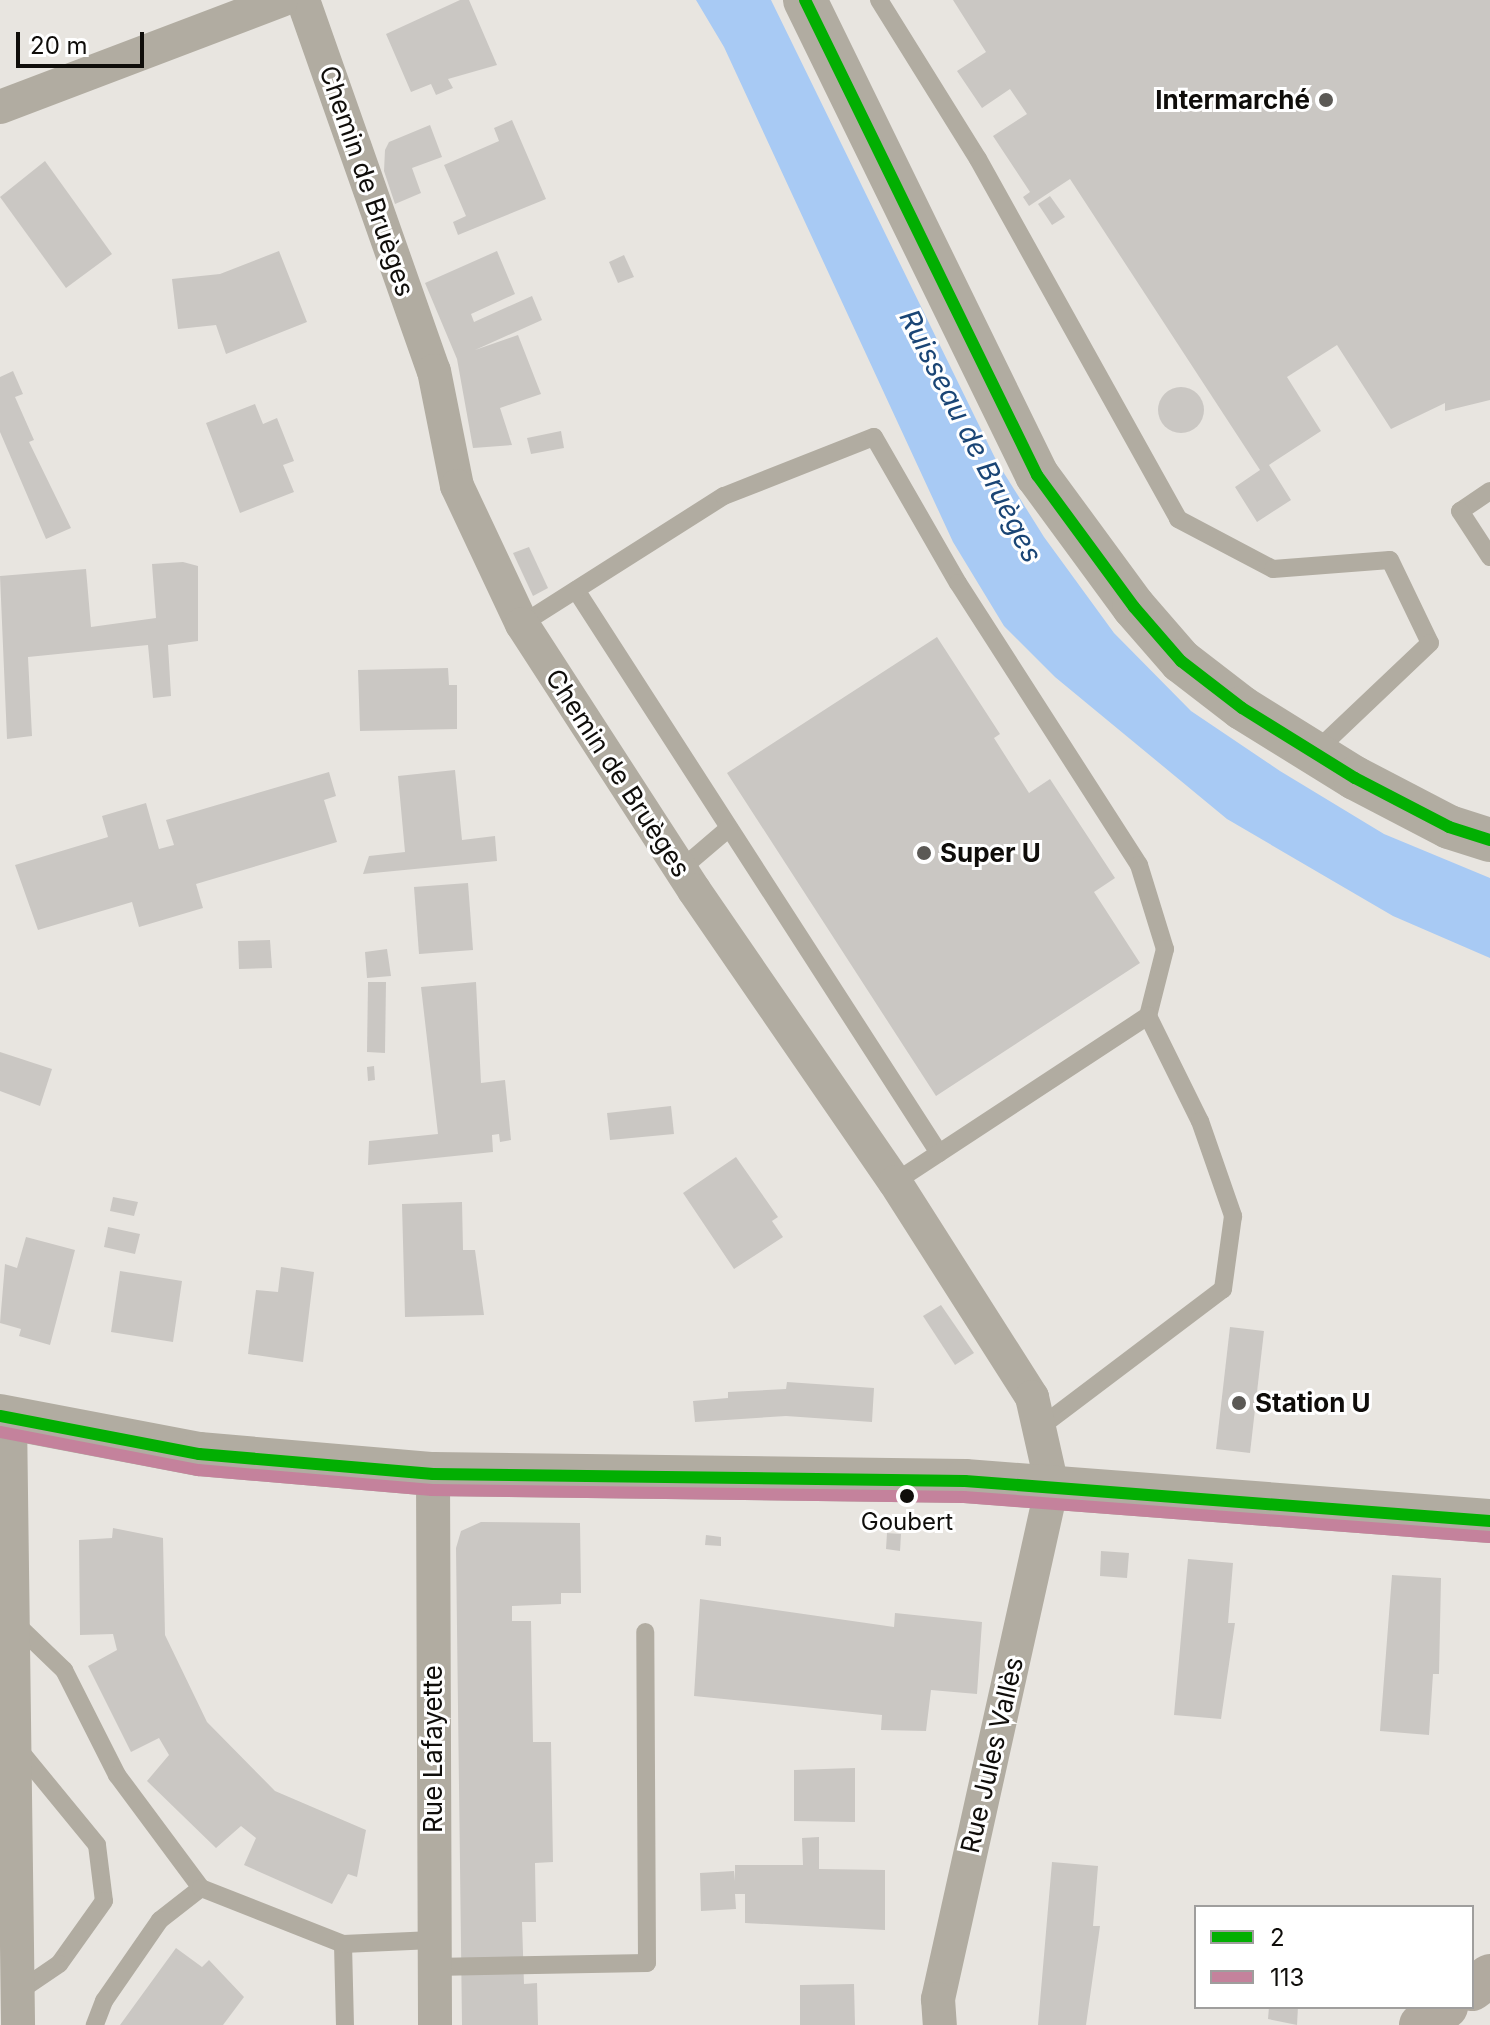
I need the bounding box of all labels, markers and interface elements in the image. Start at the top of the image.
scale bar [20,16,148,66]
text: 20 m [30,31,88,60]
street label: Chemin de Bruèges [313,62,421,300]
place label: Intermarché [1155,84,1310,116]
marker: Intermarché [1317,91,1335,109]
water label: Ruisseau de Bruèges [893,304,1049,568]
street label: Chemin de Bruèges [539,663,697,883]
place label: Super U [940,837,1041,869]
marker: Super U [915,844,933,862]
place label: Station U [1255,1387,1371,1419]
marker: Station U [1230,1394,1248,1412]
marker: Goubert [899,1488,915,1504]
place label: Goubert [861,1508,953,1536]
street label: Rue Jules Vallès [954,1654,1030,1856]
street label: Rue Lafayette [417,1665,449,1833]
legend [1194,1905,1474,2009]
text: 2 [1270,1923,1285,1952]
text: 113 [1270,1963,1304,1992]

